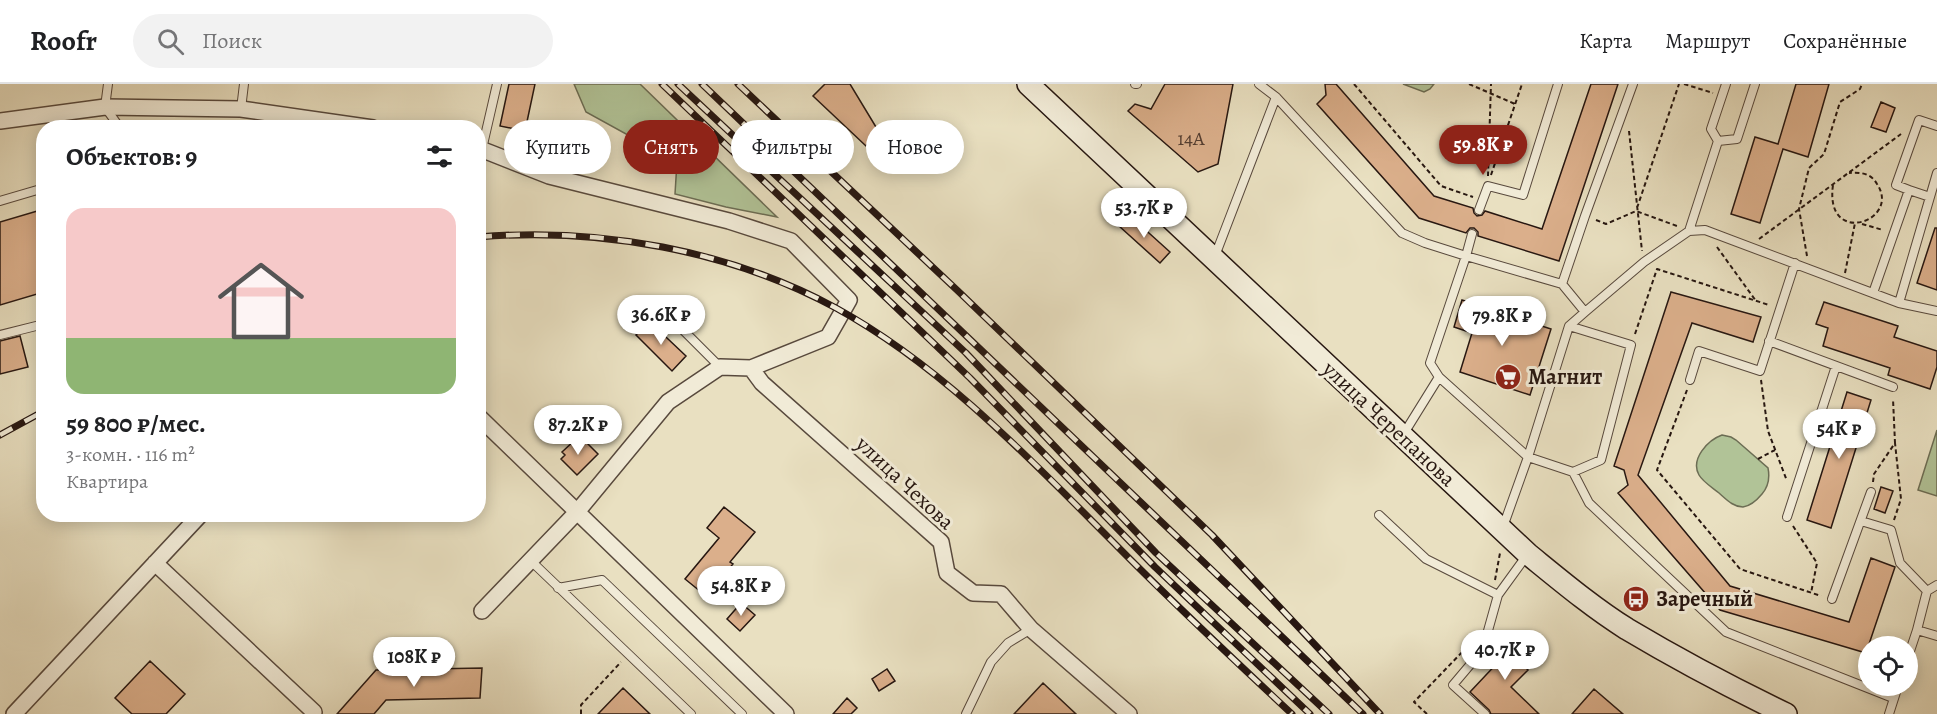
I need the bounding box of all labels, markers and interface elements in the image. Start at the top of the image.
search box [133,14,553,68]
text: Roofr [30,22,97,60]
icon: search [154,25,187,58]
text: Поиск [202,26,262,56]
text: Карта [1579,27,1632,55]
text: Маршрут [1665,27,1750,55]
text: Сохранённые [1783,27,1907,55]
chip: Купить [504,120,611,174]
chip: Снять [623,120,719,174]
chip: Фильтры [731,120,854,174]
chip: Новое [866,120,964,174]
house number: 14А [1177,125,1205,152]
pin: 59.8K ₽ [1428,125,1538,176]
text: 59.8K ₽ [1453,131,1513,158]
text: Объектов: 9 [66,139,197,174]
icon: filters [423,140,456,173]
pin: 53.7K ₽ [1089,188,1199,239]
text: 53.7K ₽ [1115,194,1173,221]
icon: home [207,247,315,355]
pin: 36.6K ₽ [606,295,716,346]
pin: 79.8K ₽ [1447,296,1557,347]
text: 36.6K ₽ [631,301,691,328]
text: 79.8K ₽ [1472,302,1532,329]
street label: улица Черепанова [1315,354,1463,494]
supermarket icon: Магнит [1493,362,1523,392]
place label: Магнит [1528,362,1602,392]
pin: 87.2K ₽ [523,405,633,456]
text: 59 800 ₽/мес. [66,406,206,441]
pin: 54K ₽ [1797,409,1881,460]
text: 87.2K ₽ [548,411,608,438]
text: 54K ₽ [1817,415,1861,442]
street label: улица Чехова [848,429,962,537]
text: 3-комн. · 116 m² [66,441,195,468]
text: Квартира [66,468,148,495]
pin: 54.8K ₽ [686,566,796,617]
text: 54.8K ₽ [711,572,771,599]
bus stop icon: Заречный [1621,584,1651,614]
place label: Заречный [1656,584,1753,614]
pin: 40.7K ₽ [1450,630,1560,681]
text: 40.7K ₽ [1475,636,1535,663]
map controls [1858,636,1918,696]
button: locate [1858,636,1918,696]
pin: 108K ₽ [365,637,463,688]
text: 108K ₽ [387,643,441,670]

